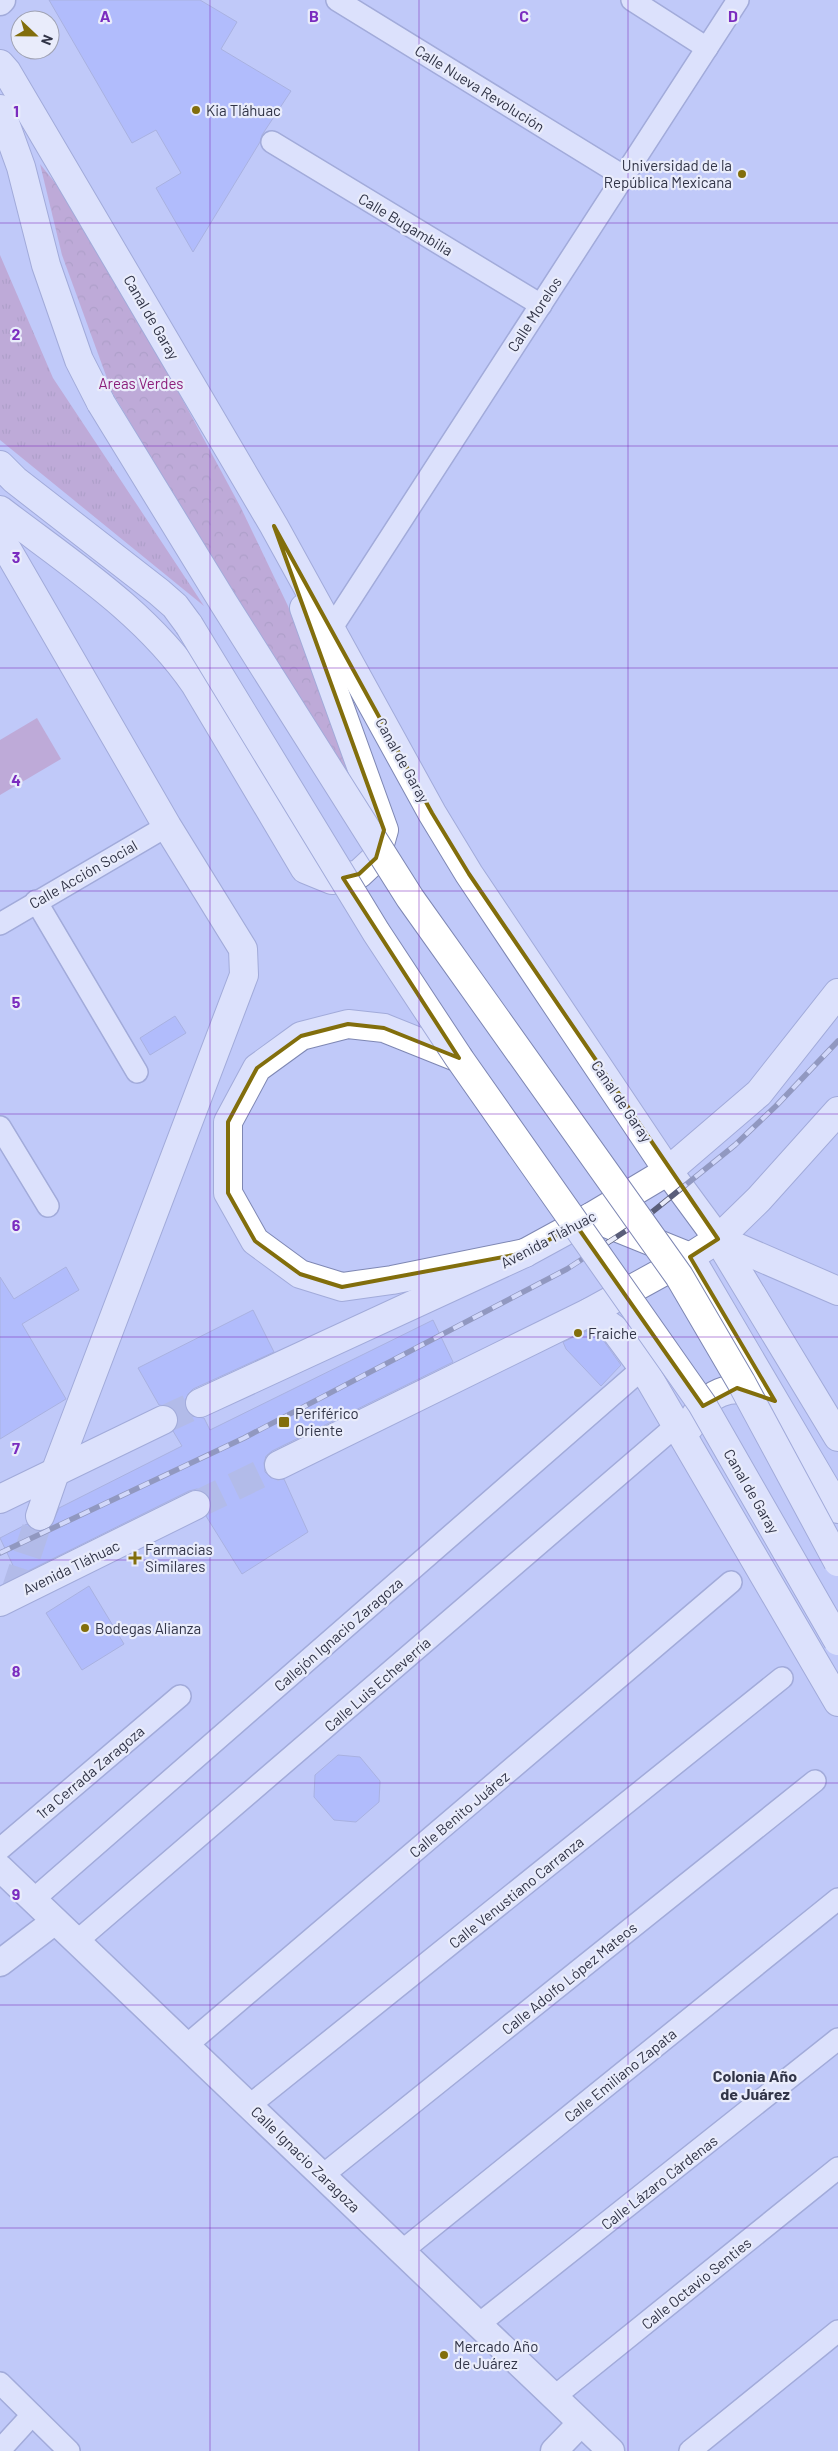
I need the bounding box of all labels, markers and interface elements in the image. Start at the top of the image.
text: A [100,6,111,25]
text: B [309,6,319,25]
text: C [519,6,529,25]
text: D [728,6,738,25]
north arrow [10,10,60,60]
text: N [38,33,57,48]
street label: Calle Nueva Revolución [412,41,548,135]
text: 1 [13,101,19,120]
place label: Kia Tláhuac [206,101,281,119]
marker: Kia Tláhuac [190,104,202,116]
place label: Universidad de la República Mexicana [604,156,732,191]
marker: Universidad de la República Mexicana [736,168,748,180]
street label: Calle Bugambilia [356,189,456,259]
street label: Canal de Garay [121,271,184,363]
street label: Calle Morelos [503,273,565,355]
text: 2 [12,324,21,343]
park label: Areas Verdes [98,374,184,392]
text: 3 [12,547,20,566]
street label: Canal de Garay [372,714,434,806]
text: 4 [11,770,21,789]
street label: Calle Acción Social [26,836,140,912]
text: 5 [12,992,21,1011]
street label: Canal de Garay [588,1057,656,1145]
street label: Avenida Tláhuac [497,1206,599,1272]
text: 6 [12,1215,21,1234]
place label: Fraiche [588,1324,637,1342]
marker: Fraiche [572,1327,584,1339]
place label: Periférico Oriente [295,1404,359,1439]
marker: Periférico Oriente [277,1415,291,1429]
text: 7 [12,1438,20,1457]
street label: Canal de Garay [721,1445,784,1537]
street label: Avenida Tláhuac [20,1536,123,1598]
place label: Farmacias Similares [145,1540,213,1575]
marker: Farmacias Similares [129,1552,141,1564]
street label: Callejón Ignacio Zaragoza [270,1573,406,1695]
place label: Bodegas Alianza [95,1619,201,1637]
marker: Bodegas Alianza [79,1622,91,1634]
street label: Calle Luis Echeverría [320,1633,434,1735]
text: 8 [12,1661,21,1680]
street label: 1ra Cerrada Zaragoza [32,1722,148,1822]
street label: Calle Benito Juárez [405,1767,513,1861]
street label: Calle Venustiano Carranza [445,1832,587,1952]
text: 9 [12,1884,20,1903]
street label: Calle Adolfo López Mateos [498,1918,640,2038]
street label: Calle Emiliano Zapata [560,2024,680,2126]
district label: Colonia Año de Juárez [713,2066,797,2103]
street label: Calle Ignacio Zaragoza [248,2102,364,2216]
street label: Calle Lázaro Cárdenas [597,2131,721,2233]
street label: Calle Octavio Senties [637,2233,755,2333]
place label: Mercado Año de Juárez [454,2337,538,2372]
marker: Mercado Año de Juárez [438,2349,450,2361]

